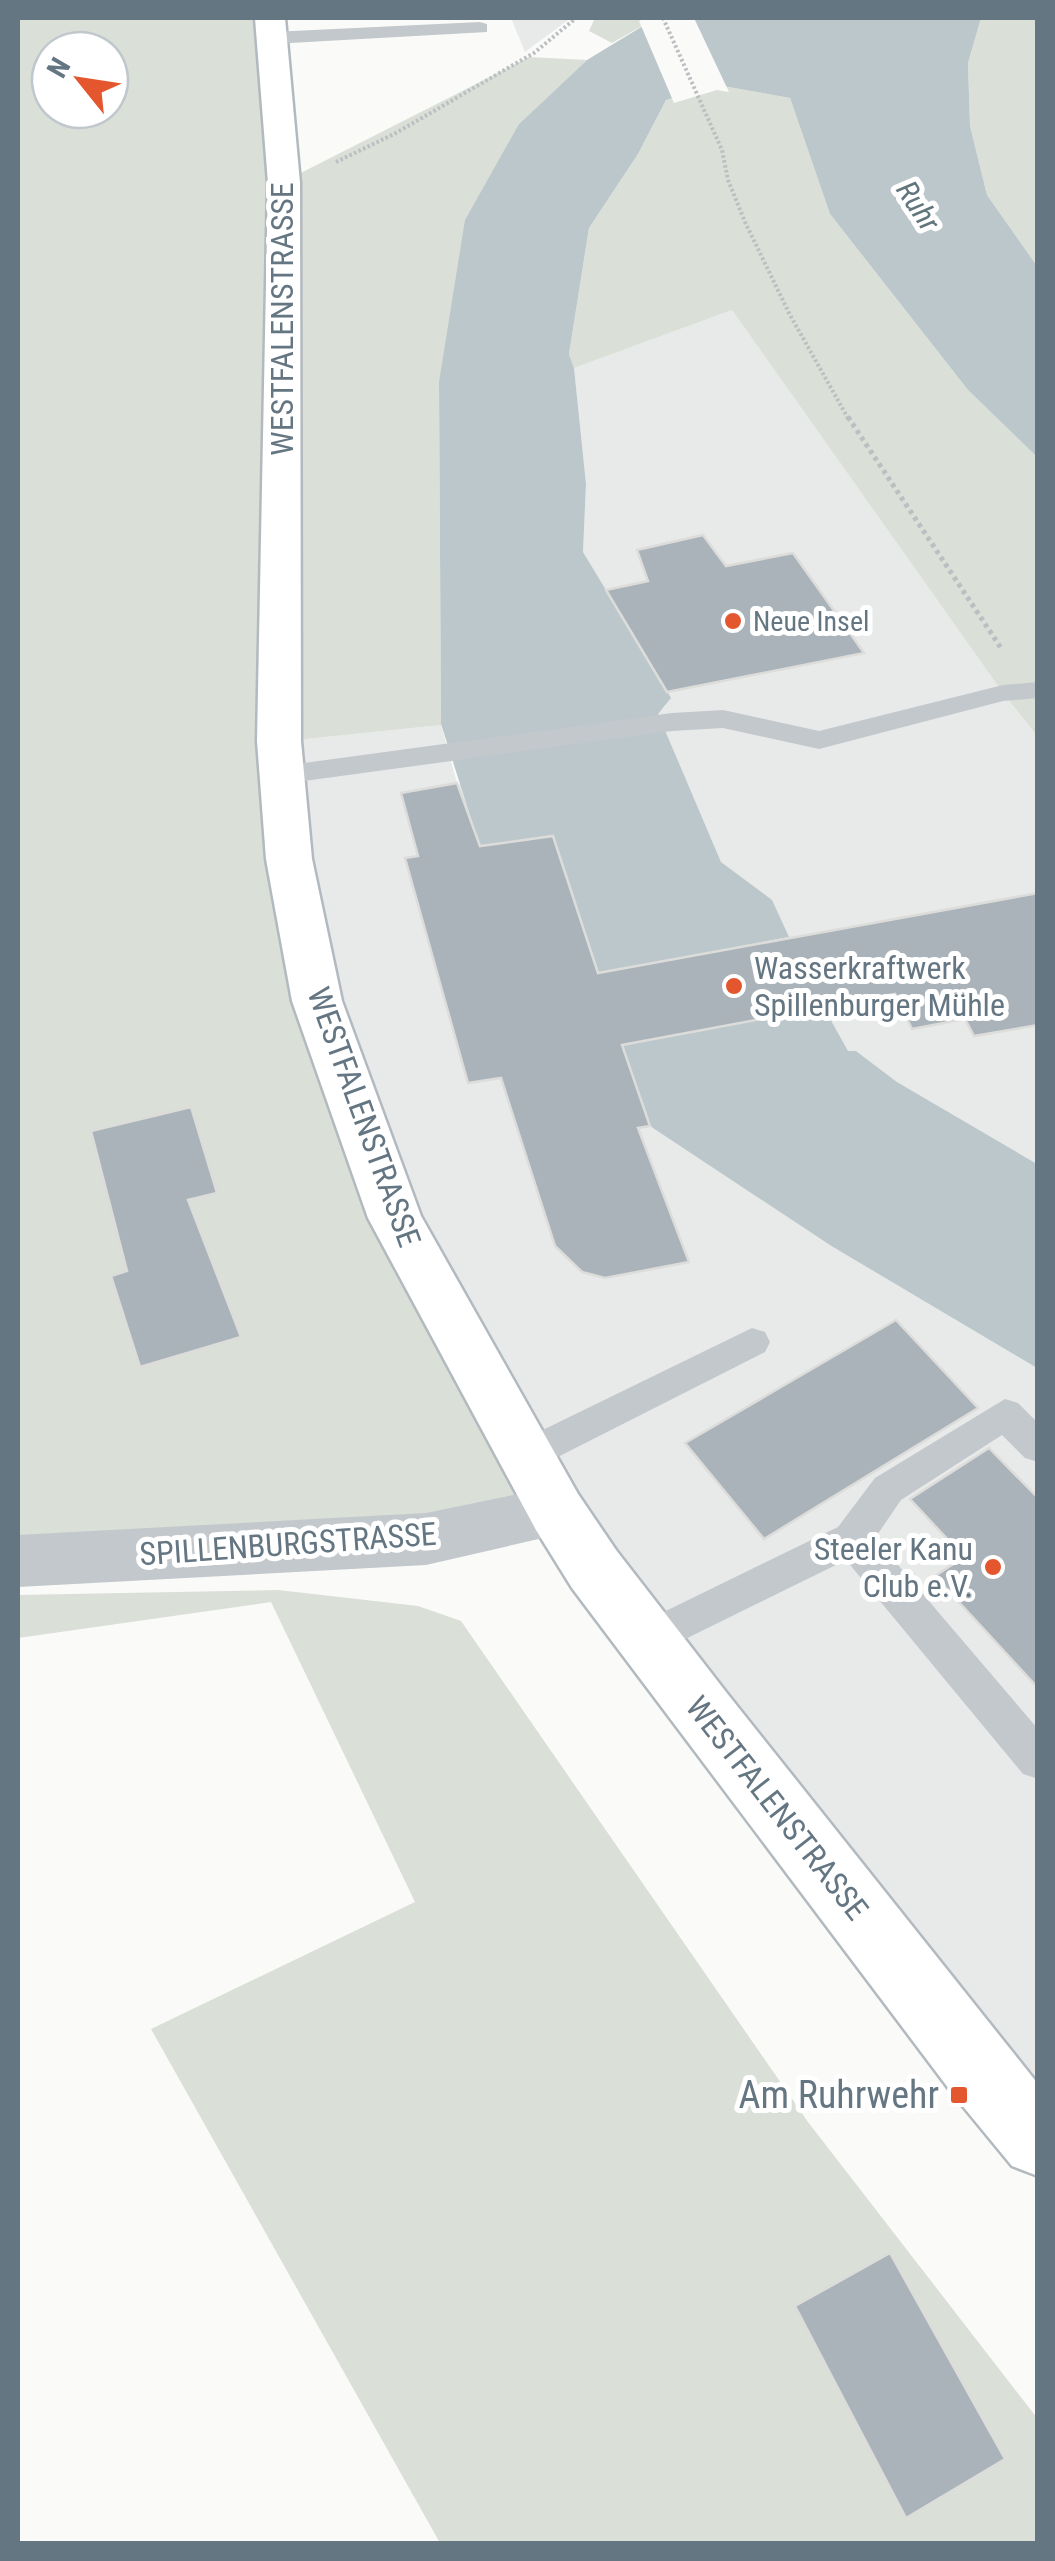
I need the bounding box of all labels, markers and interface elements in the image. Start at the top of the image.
north arrow [30,30,130,130]
text: N [40,52,77,83]
water label: Ruhr [889,174,948,238]
street label: WESTFALENSTRASSE [263,182,301,456]
place label: Neue Insel [753,605,869,638]
marker: Neue Insel [722,610,744,632]
place label: Wasserkraftwerk Spillenburger Mühle [754,949,1005,1024]
marker: Wasserkraftwerk Spillenburger Mühle [723,975,745,997]
street label: WESTFALENSTRASSE [299,982,429,1252]
street label: SPILLENBURGSTRASSE [138,1515,438,1573]
place label: Steeler Kanu Club e.V. [814,1530,973,1605]
marker: Steeler Kanu Club e.V. [982,1556,1004,1578]
street label: WESTFALENSTRASSE [678,1689,876,1927]
place label: Am Ruhrwehr [739,2073,939,2117]
marker: Am Ruhrwehr [948,2084,970,2106]

